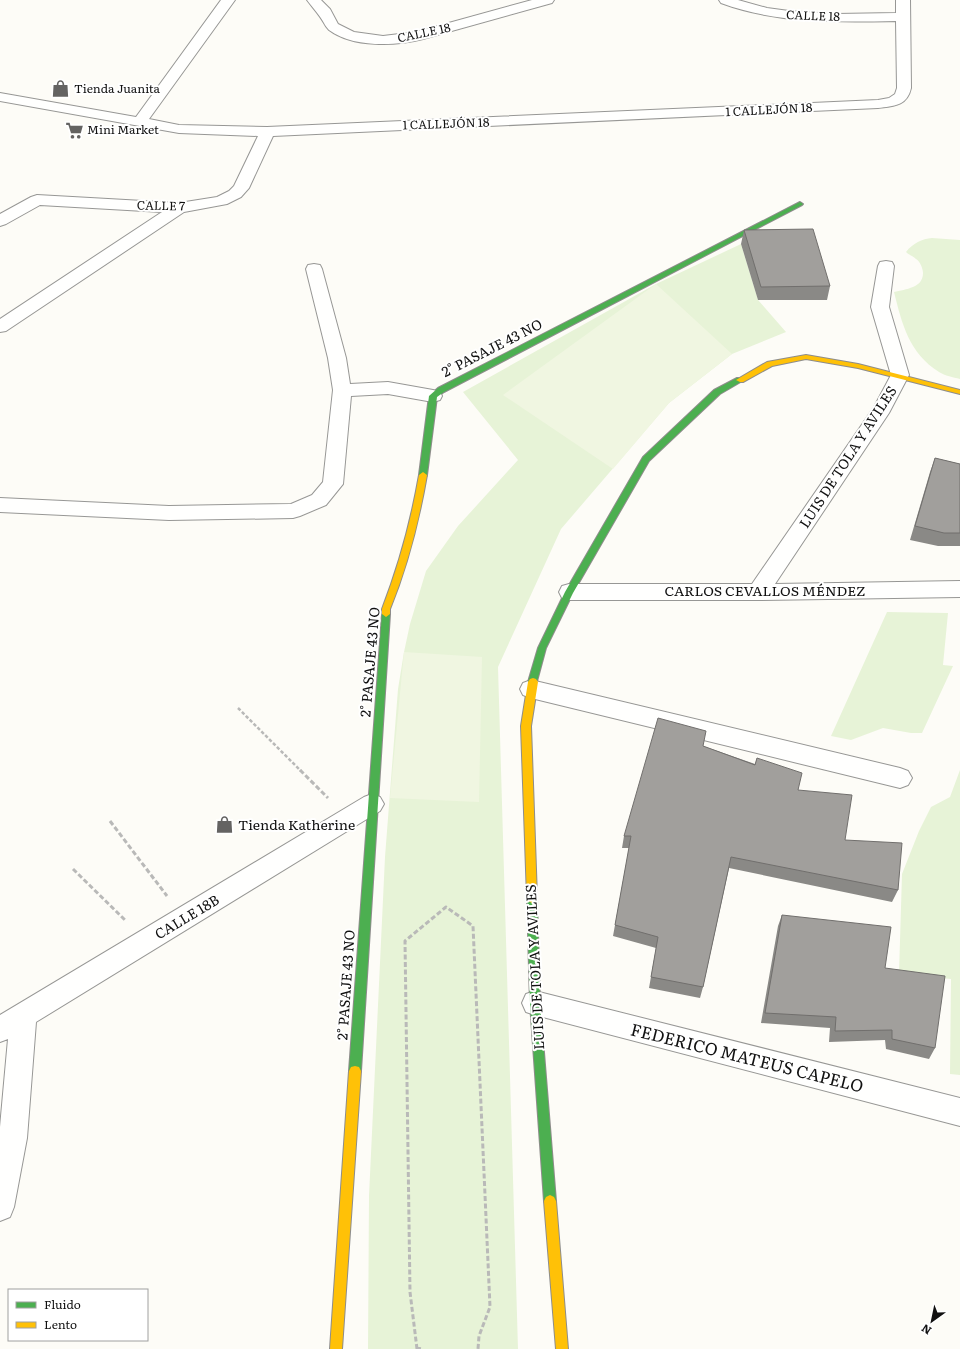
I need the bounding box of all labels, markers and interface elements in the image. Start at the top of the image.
street label: CALLE 18 [786,5,841,25]
street label: CALLE 18 [396,18,452,46]
shop icon: Tienda Juanita [51,79,71,99]
place label: Tienda Juanita [74,79,161,97]
street label: 1 CALLEJÓN 18 [725,98,813,120]
street label: 1 CALLEJÓN 18 [402,112,490,134]
supermarket icon: Mini Market [64,120,84,140]
place label: Mini Market [87,120,159,138]
street label: CALLE 7 [137,196,185,214]
street label: 2° PASAJE 43 NO [438,313,545,381]
street label: LUIS DE TOLA Y AVILES [794,382,901,531]
street label: CARLOS CEVALLOS MÉNDEZ [665,580,865,600]
street label: 2° PASAJE 43 NO [354,606,384,718]
place label: Tienda Katherine [238,814,355,834]
shop icon: Tienda Katherine [215,815,235,835]
street label: LUIS DE TOLA Y AVILES [520,884,548,1050]
street label: CALLE 18B [150,889,223,943]
street label: 2° PASAJE 43 NO [331,929,359,1041]
street label: FEDERICO MATEUS CAPELO [628,1015,866,1098]
legend [8,1289,148,1341]
text: Fluido [44,1295,81,1313]
north arrow [912,1301,952,1341]
text: Lento [44,1315,77,1333]
text: N [918,1321,934,1339]

